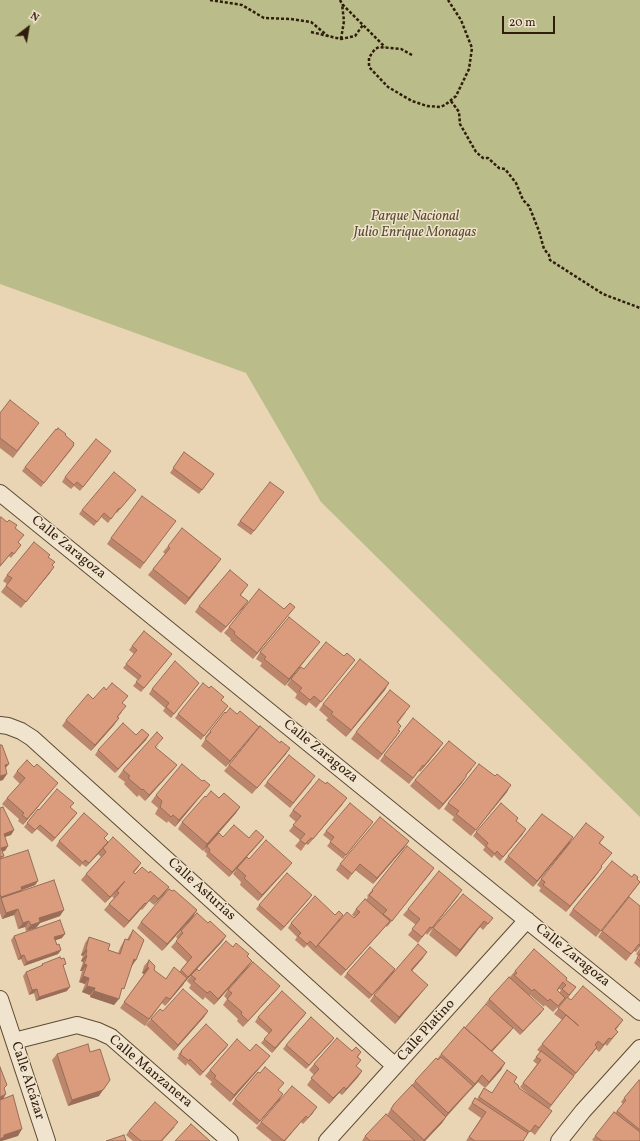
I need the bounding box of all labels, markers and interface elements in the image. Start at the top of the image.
north arrow [8,8,48,48]
scale bar [504,8,557,34]
text: N [27,9,42,26]
text: 20 m [509,15,536,31]
park label: Parque Nacional Julio Enrique Monagas [354,209,476,242]
street label: Calle Zaragoza [27,513,109,583]
street label: Calle Zaragoza [279,717,361,787]
street label: Calle Asturias [164,855,238,925]
street label: Calle Zaragoza [531,921,613,991]
street label: Calle Platino [395,996,459,1066]
street label: Calle Manzanera [105,1032,195,1112]
street label: Calle Alcázar [6,1040,48,1122]

